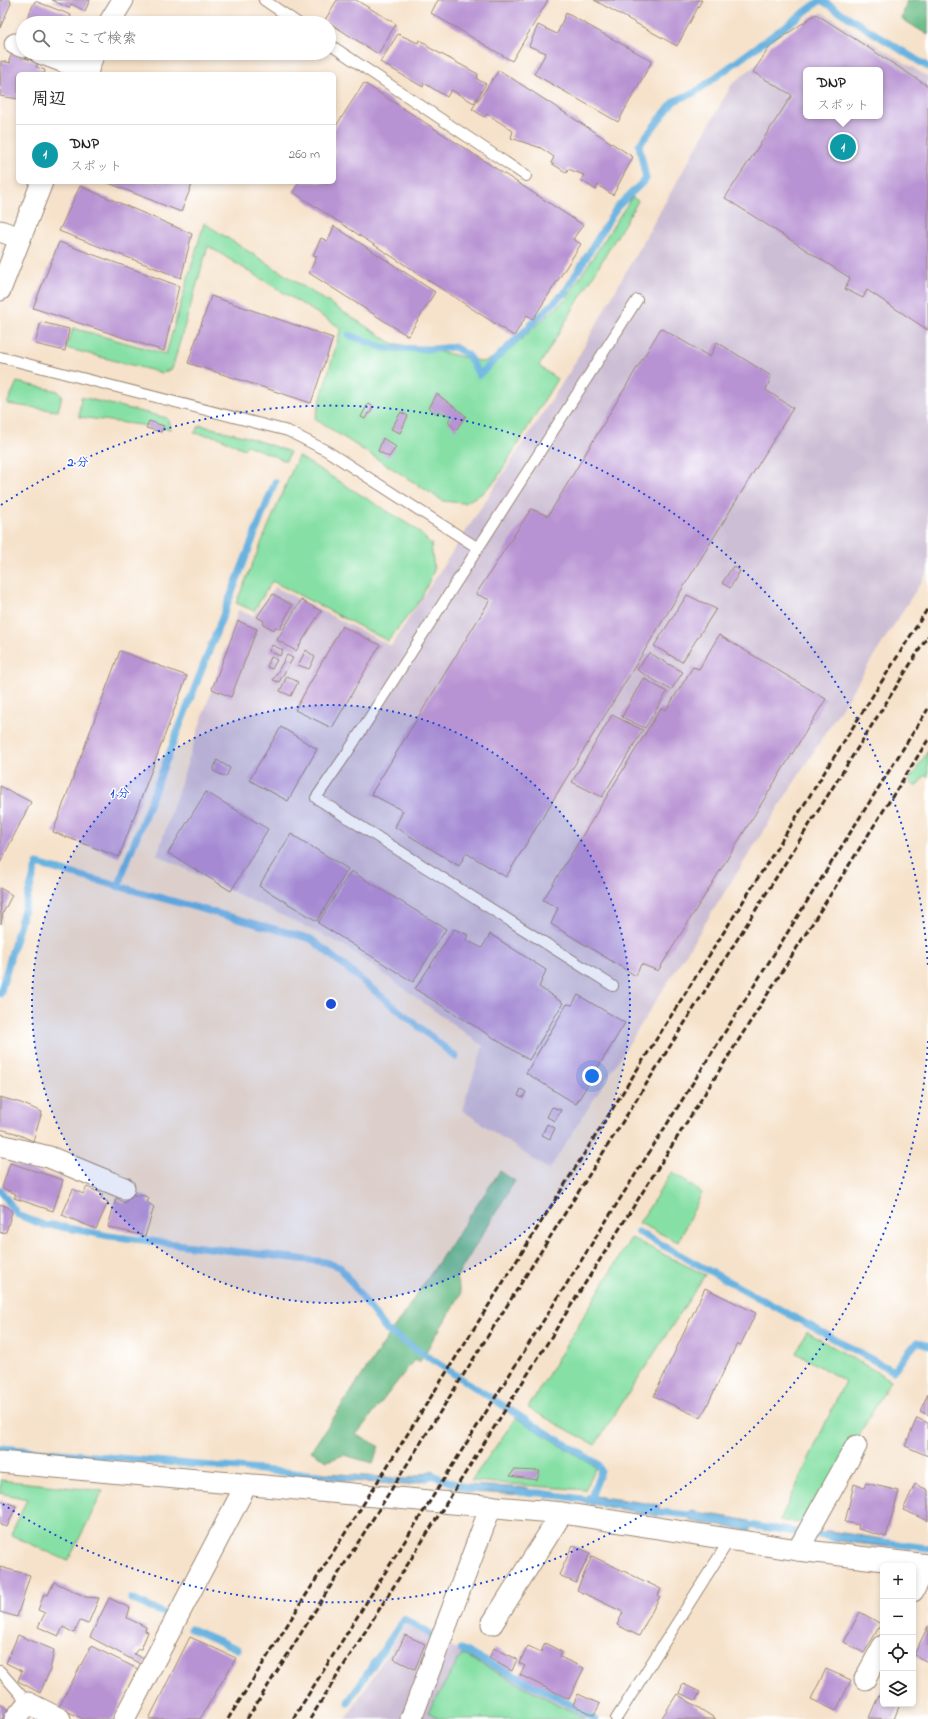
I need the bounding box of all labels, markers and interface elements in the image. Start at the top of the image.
search box [16,16,336,60]
icon: search [30,27,52,49]
text: ここで検索 [62,28,137,50]
popup [803,67,883,119]
text: DNP [817,72,846,94]
text: 周辺 [32,87,66,112]
text: スポット [817,96,869,115]
pin: 1 [830,132,856,162]
text: DNP [70,133,99,155]
text: 1 [43,145,47,164]
text: 260 m [289,145,320,164]
text: スポット [70,157,122,176]
text: 2 分 [67,454,88,472]
text: 1 分 [111,785,129,803]
centre of rings [324,997,338,1011]
your location [582,1066,602,1086]
map controls [880,1563,916,1707]
button: + [880,1563,916,1599]
button: − [880,1599,916,1635]
button: locate [880,1635,916,1671]
button: layers [880,1671,916,1707]

